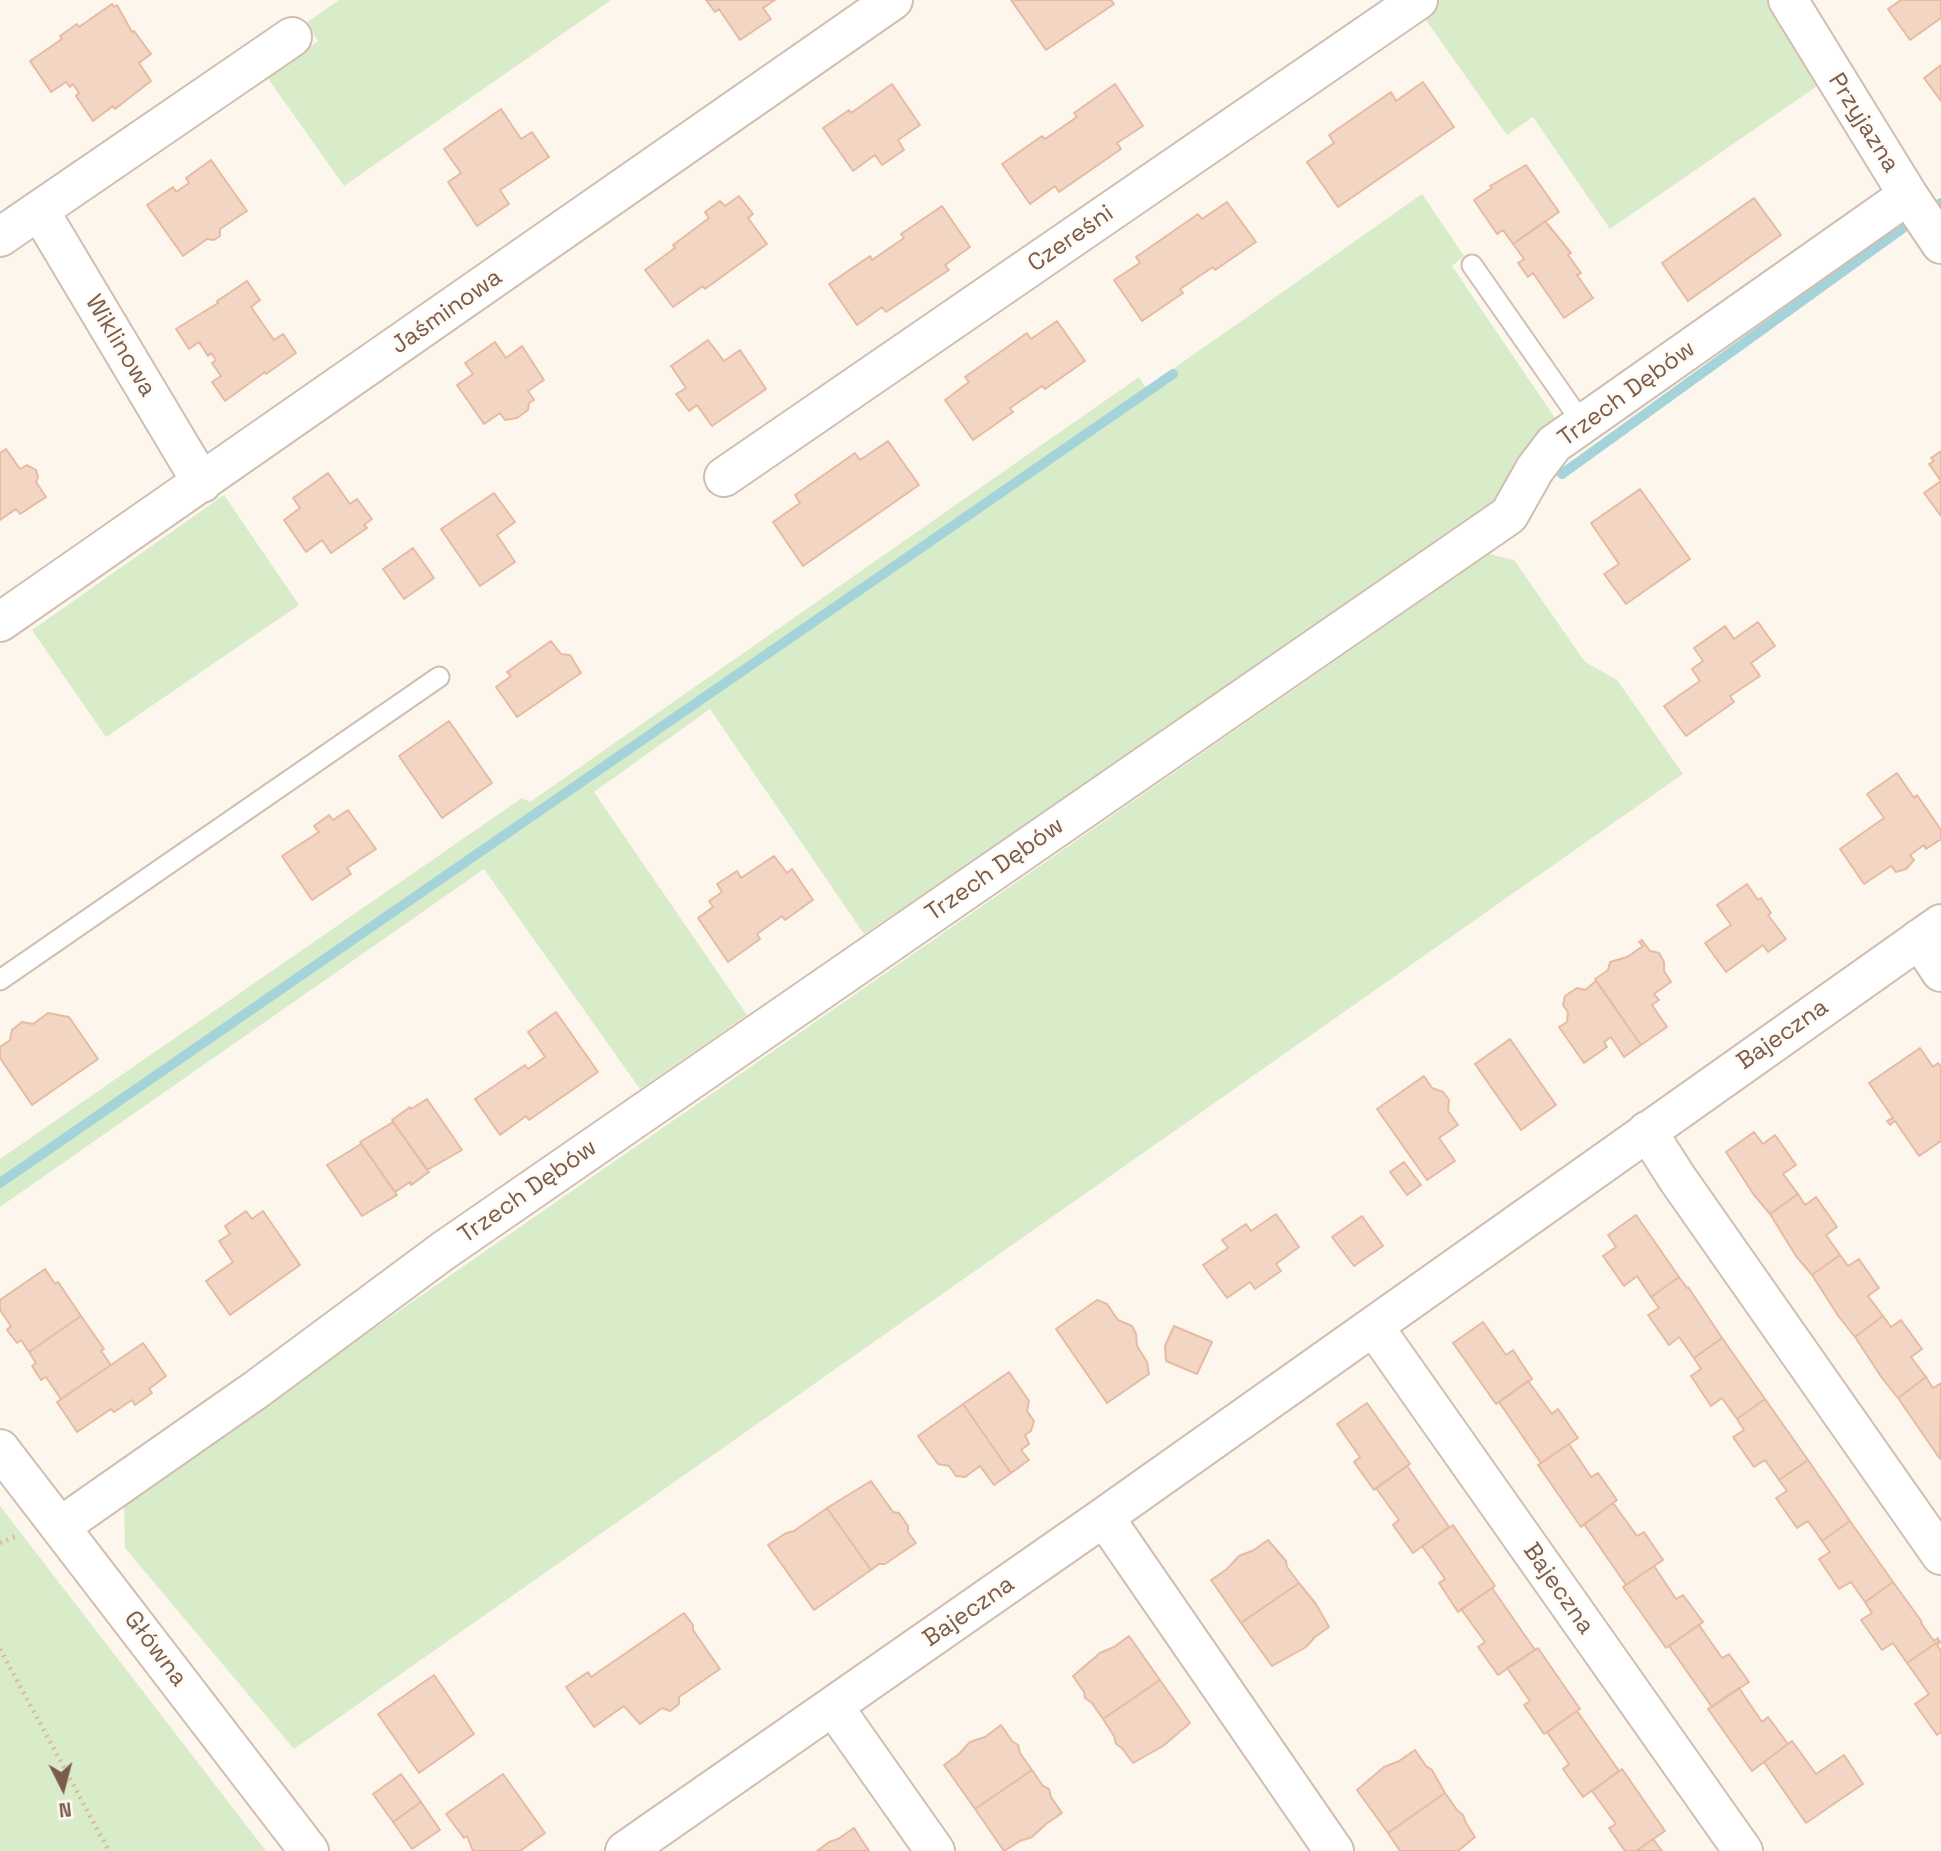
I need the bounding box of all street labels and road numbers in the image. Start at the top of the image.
street label: Przyjazna [1821,68,1905,178]
street label: Czereśni [1023,199,1119,279]
street label: Jaśminowa [386,263,508,361]
street label: Wiklinowa [78,290,162,402]
street label: Trzech Dębów [1553,335,1701,453]
street label: Trzech Dębów [920,812,1070,928]
street label: Bajeczna [1732,993,1834,1077]
street label: Trzech Dębów [453,1134,603,1250]
street label: Bajeczna [1516,1538,1600,1640]
street label: Bajeczna [918,1570,1020,1654]
street label: Główna [117,1606,193,1692]

